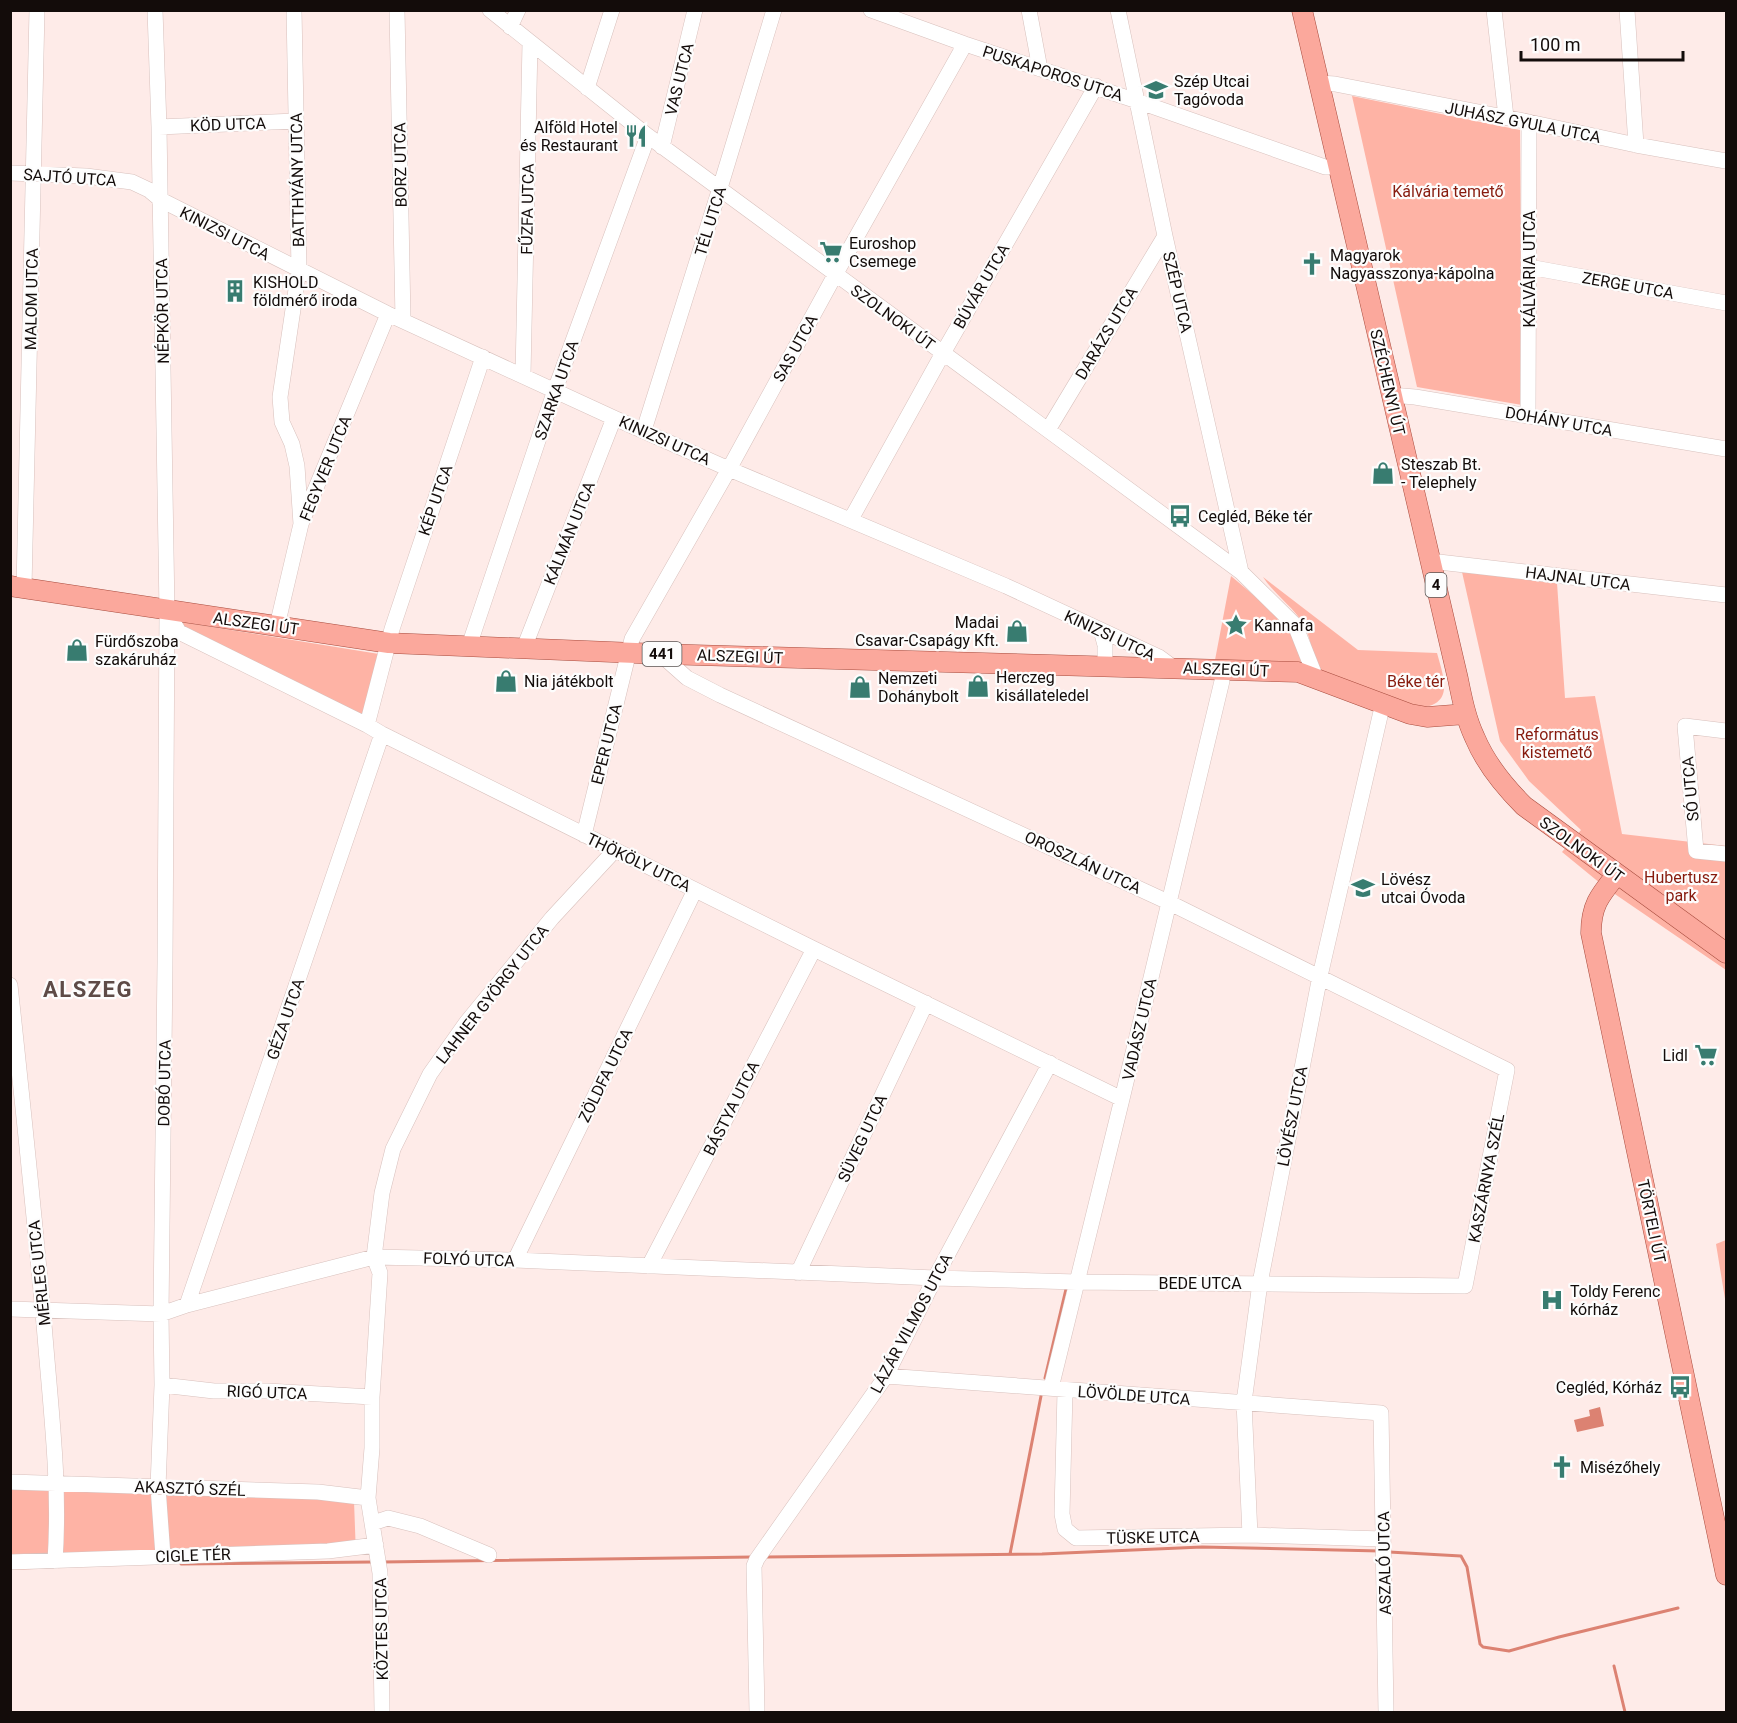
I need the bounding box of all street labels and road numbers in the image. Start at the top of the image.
street label: VAS UTCA [661,40,698,117]
street label: PUSKAPOROS UTCA [980,42,1126,105]
street label: JUHÁSZ GYULA UTCA [1443,98,1603,147]
street label: BATTHYÁNY UTCA [287,112,308,247]
street label: KÖD UTCA [190,114,267,135]
street label: BORZ UTCA [390,122,411,208]
street label: FŰZFA UTCA [517,163,538,255]
street label: SAJTÓ UTCA [23,164,118,190]
street label: TÉL UTCA [691,184,730,258]
street label: KINIZSI UTCA [177,203,273,264]
street label: KÁLVÁRIA UTCA [1520,210,1539,328]
street label: BÚVÁR UTCA [950,240,1014,332]
street label: MALOM UTCA [21,247,42,350]
street label: SZÉP UTCA [1159,250,1196,335]
street label: NÉPKÖR UTCA [152,257,173,364]
street label: ZERGE UTCA [1580,268,1676,303]
street label: SZOLNOKI ÚT [847,281,939,355]
street label: DARÁZS UTCA [1071,283,1142,383]
street label: SAS UTCA [769,311,822,385]
street label: SZÉCHENYI ÚT [1366,327,1409,437]
street label: SZARKA UTCA [530,337,583,443]
street label: DOHÁNY UTCA [1504,403,1615,440]
street label: FEGYVER UTCA [296,412,356,524]
street label: KINIZSI UTCA [616,412,714,469]
street label: KÉP UTCA [414,462,457,538]
street label: KÁLMÁN UTCA [540,478,599,588]
street label: HAJNAL UTCA [1524,563,1632,594]
road number: 4 [1426,573,1446,597]
street label: KINIZSI UTCA [1061,606,1159,665]
street label: ALSZEGI ÚT [212,608,300,639]
road number: 441 [642,642,682,666]
street label: ALSZEGI ÚT [696,645,784,668]
street label: ALSZEGI ÚT [1182,658,1270,681]
street label: EPER UTCA [587,701,626,787]
street label: SÓ UTCA [1677,755,1703,822]
street label: SZOLNOKI ÚT [1536,813,1628,887]
street label: OROSZLÁN UTCA [1022,827,1144,898]
street label: THÖKÖLY UTCA [584,829,695,896]
street label: LAHNER GYÖRGY UTCA [432,921,553,1068]
street label: GÉZA UTCA [263,976,308,1062]
street label: VADÁSZ UTCA [1118,976,1161,1082]
street label: ZÖLDFA UTCA [575,1025,637,1125]
street label: DOBÓ UTCA [153,1039,175,1127]
street label: BÁSTYA UTCA [700,1057,764,1159]
street label: LÖVÉSZ UTCA [1273,1064,1312,1168]
street label: SÜVEG UTCA [834,1091,891,1185]
street label: KASZÁRNYA SZÉL [1465,1111,1508,1244]
street label: TÖRTELI ÚT [1633,1178,1670,1265]
street label: MÉRLEG UTCA [24,1219,54,1327]
street label: FOLYÓ UTCA [423,1247,516,1271]
street label: LÁZÁR VILMOS UTCA [867,1250,957,1396]
street label: BEDE UTCA [1158,1274,1242,1293]
street label: RIGÓ UTCA [226,1381,308,1403]
street label: LÖVÖLDE UTCA [1077,1382,1191,1409]
street label: AKASZTÓ SZÉL [134,1476,246,1500]
street label: ASZALÓ UTCA [1373,1510,1395,1615]
street label: TÜSKE UTCA [1106,1527,1200,1548]
street label: CIGLE TÉR [155,1545,231,1566]
street label: KÖZTES UTCA [371,1577,392,1681]

